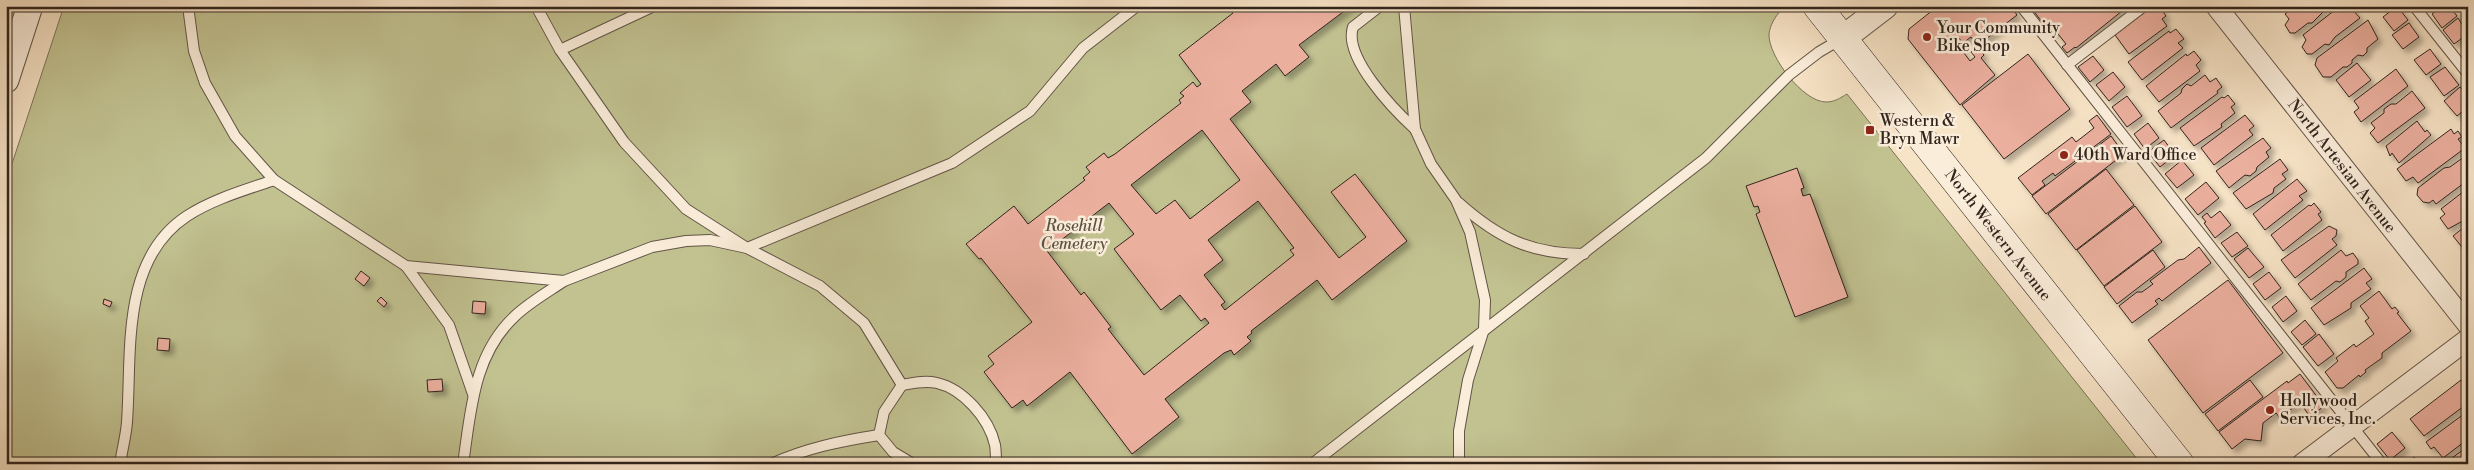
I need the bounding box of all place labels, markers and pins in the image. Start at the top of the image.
place label: Your Community Bike Shop [1936,18,2060,56]
marker: Your Community Bike Shop [1921,31,1933,43]
place label: Western & Bryn Mawr [1879,111,1959,149]
marker: Western & Bryn Mawr [1864,124,1876,136]
place label: 40th Ward Office [2074,145,2197,165]
marker: 40th Ward Office [2058,149,2070,161]
place label: Hollywood Services, Inc. [2280,391,2376,429]
marker: Hollywood Services, Inc. [2264,404,2276,416]

